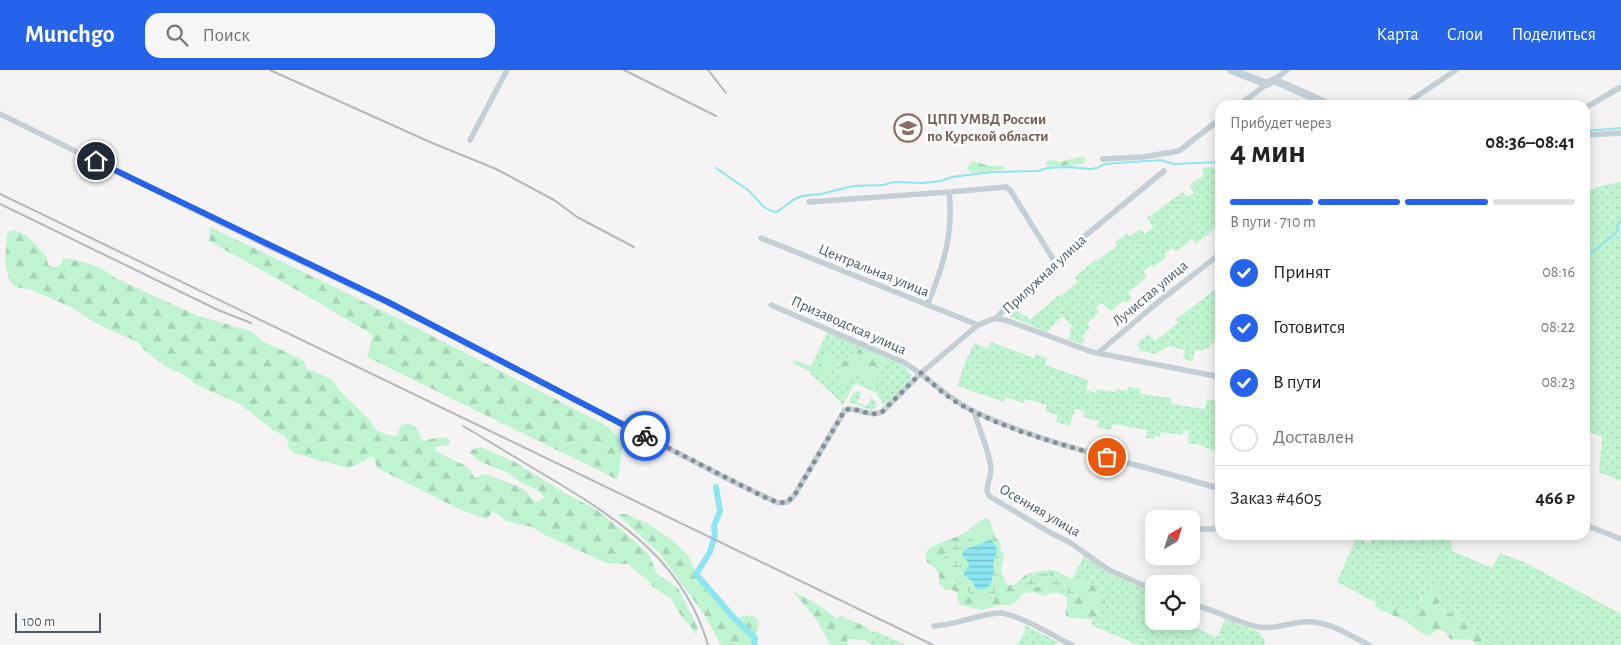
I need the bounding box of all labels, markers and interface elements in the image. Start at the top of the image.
search box [145,13,495,58]
icon: search [163,21,191,49]
text: Munchgo [25,23,115,47]
text: Поиск [203,26,250,45]
text: Карта [1377,26,1419,44]
text: Слои [1447,26,1483,44]
text: Поделиться [1511,26,1596,44]
place label: ЦПП УМВД России по Курской области [927,112,1049,144]
school or university icon: ЦПП УМВД России по Курской области [893,113,923,143]
text: Прибудет через [1230,115,1332,131]
text: 08:36–08:41 [1485,133,1575,152]
text: 4 мин [1230,136,1306,168]
pin [75,140,117,182]
icon: home [82,147,110,175]
text: В пути · 710 m [1230,214,1316,230]
street label: Прилужная улица [1000,232,1089,317]
street label: Центральная улица [816,241,931,300]
street label: Лучистая улица [1110,258,1191,329]
icon: check [1230,259,1258,287]
text: Принят [1273,263,1330,282]
text: 08:16 [1542,264,1575,280]
street label: Призаводская улица [789,293,909,358]
icon: check [1230,314,1258,342]
text: Готовится [1273,318,1346,337]
text: 08:22 [1541,319,1575,335]
icon: check [1230,369,1258,397]
text: В пути [1273,373,1322,392]
text: 08:23 [1541,374,1575,390]
courier [620,411,670,461]
icon: bike [631,422,659,450]
text: Доставлен [1273,428,1354,447]
pin [1086,436,1128,478]
icon: bag [1093,443,1121,471]
street label: Осенняя улица [997,481,1083,540]
text: Заказ #4605 [1230,489,1322,508]
text: 466 ₽ [1535,489,1575,508]
north arrow [1145,510,1200,565]
map controls [1145,510,1200,630]
button: locate [1145,575,1200,630]
scale bar [15,610,101,633]
text: 100 m [22,615,55,629]

